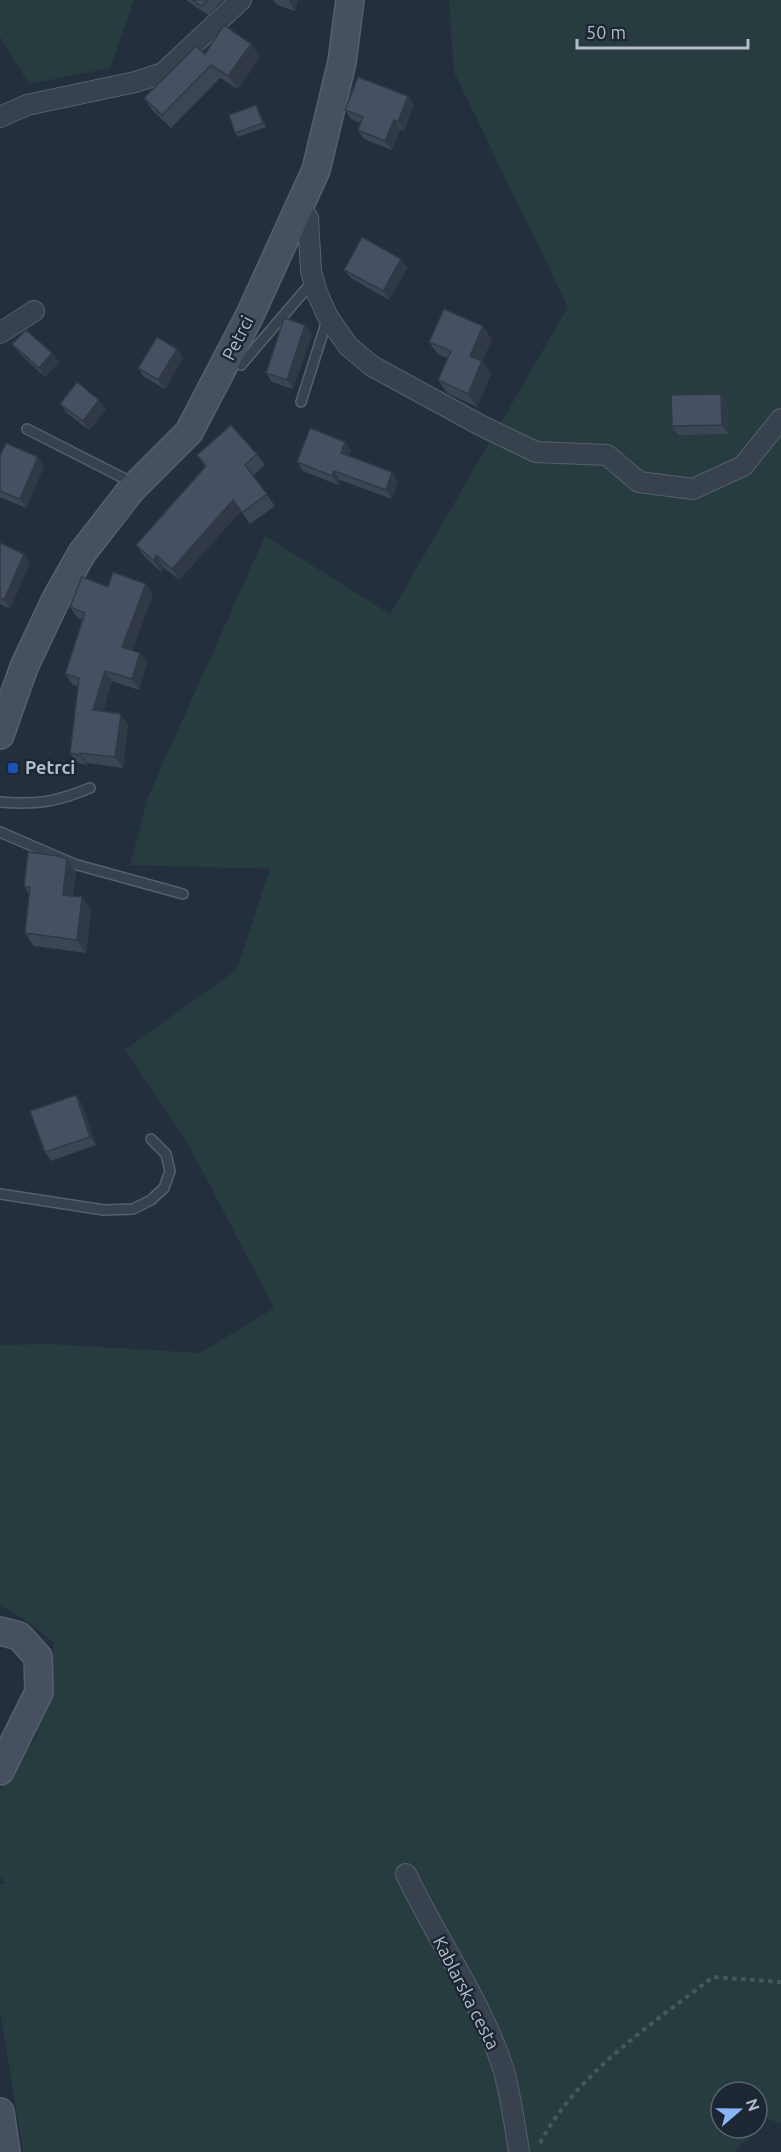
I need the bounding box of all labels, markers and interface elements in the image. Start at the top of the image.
scale bar [577,12,748,50]
text: 50 m [586,22,626,42]
street label: Petrci [218,312,257,363]
place label: Petrci [25,757,75,777]
marker: Petrci [6,761,20,775]
street label: Kablarska cesta [430,1933,504,2052]
north arrow [709,2080,769,2140]
text: N [743,2096,764,2114]

